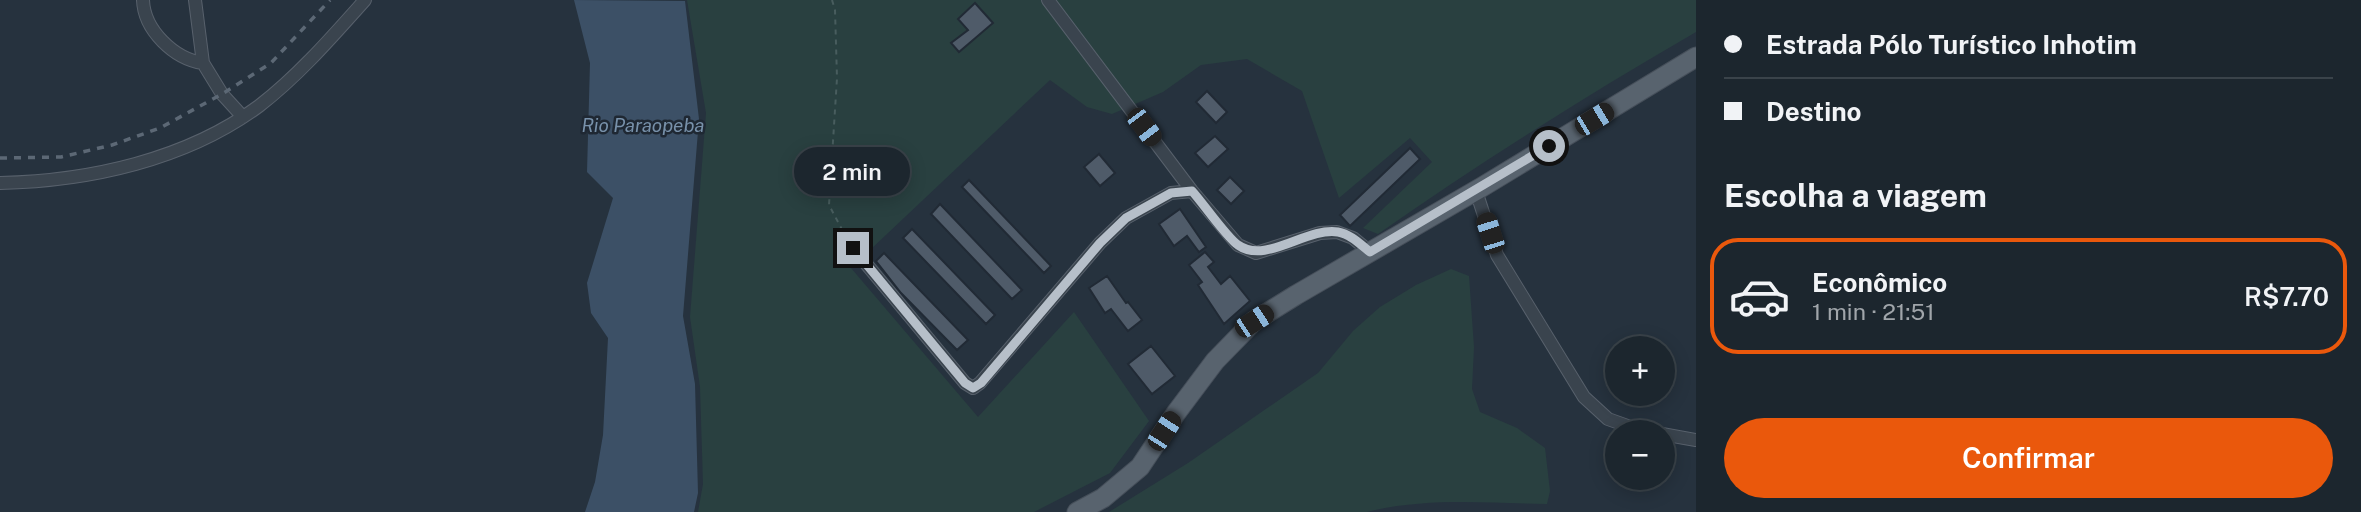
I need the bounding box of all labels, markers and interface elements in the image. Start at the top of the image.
text: Estrada Pólo Turístico Inhotim [1766,29,2137,60]
text: Destino [1766,96,1862,127]
car [1571,99,1618,139]
car [1123,104,1166,150]
water label: Rio Paraopeba [582,114,704,136]
route start [1533,130,1565,162]
callout: 2 min [795,146,911,196]
text: 2 min [822,158,882,185]
text: Escolha a viagem [1724,177,1987,214]
car [1474,210,1507,256]
route end [837,232,869,264]
icon: car [1728,265,1791,328]
text: Econômico [1812,267,1947,298]
text: R$7.70 [2244,281,2329,312]
text: 1 min · 21:51 [1812,298,1935,325]
car [1231,301,1278,341]
map controls [1605,336,1675,490]
button: + [1605,336,1675,406]
car [1144,408,1185,454]
button: Confirmar [1724,418,2333,498]
button: − [1605,420,1675,490]

